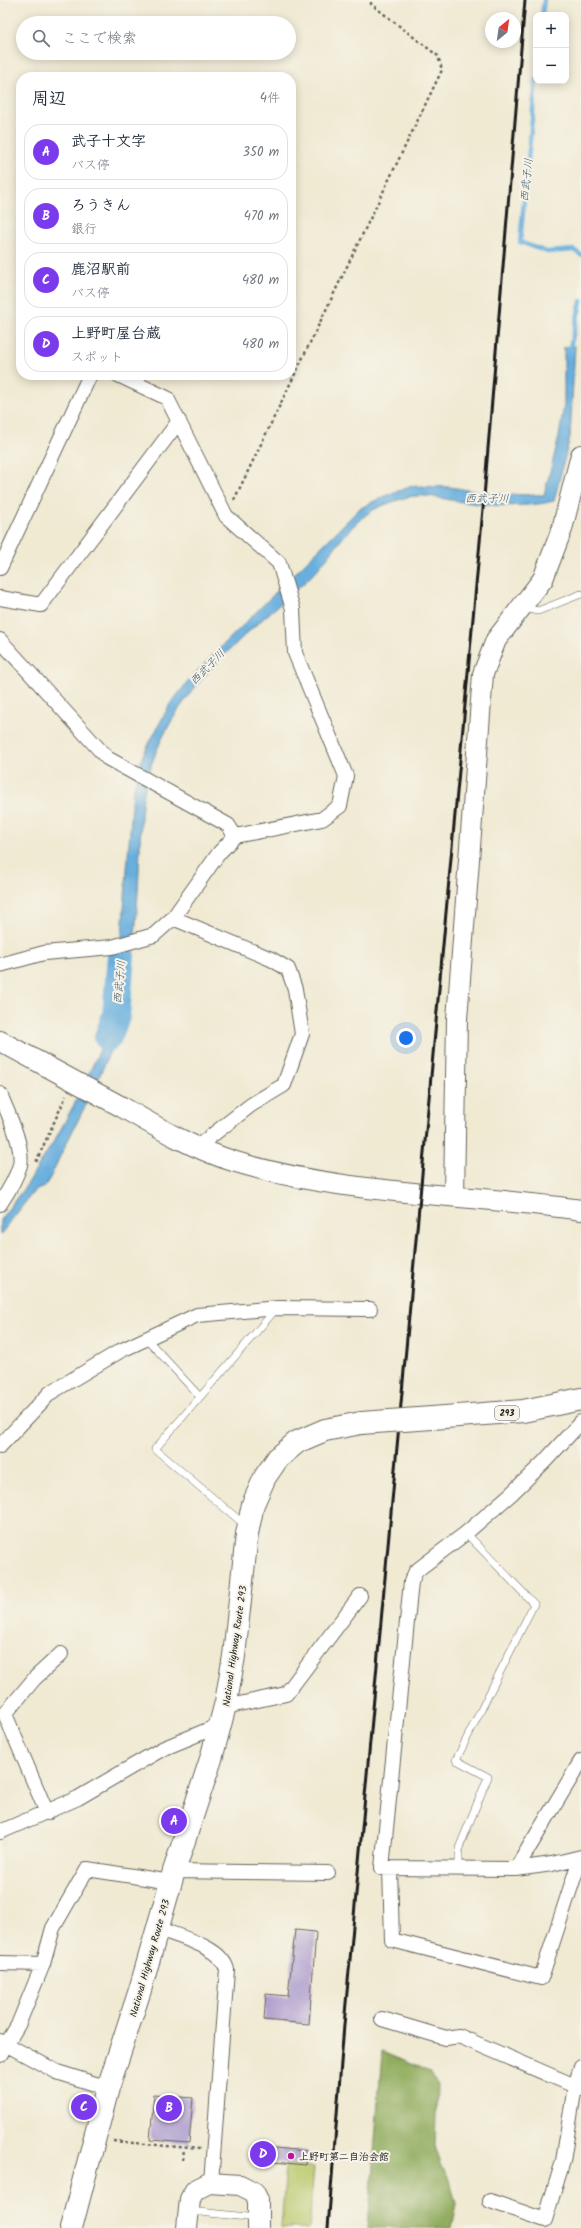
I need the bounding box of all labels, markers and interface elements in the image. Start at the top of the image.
north arrow [485,12,521,48]
map controls [533,12,569,84]
button: + [533,12,569,48]
search box [16,16,296,60]
icon: search [30,27,52,49]
text: ここで検索 [62,27,137,51]
button: − [533,48,569,84]
text: 周辺 [32,86,66,113]
text: 4件 [260,88,280,109]
text: 武子十文字 [71,130,146,154]
text: A [42,142,50,163]
text: 350 m [243,142,279,163]
text: バス停 [71,155,110,176]
water label: 西武子川 [516,157,538,203]
text: ろうきん [71,194,131,218]
text: B [42,206,50,227]
text: 470 m [244,206,279,227]
text: 銀行 [71,219,97,240]
text: 鹿沼駅前 [71,258,131,282]
text: C [42,270,50,291]
text: 480 m [242,270,279,291]
text: バス停 [71,283,110,304]
text: 上野町屋台蔵 [71,322,161,346]
text: D [42,334,50,355]
text: 480 m [242,334,279,355]
text: スポット [71,347,123,368]
water label: 西武子川 [465,490,509,508]
water label: 西武子川 [186,646,229,690]
water label: 西武子川 [109,959,131,1005]
your location [396,1028,416,1048]
road number: 293 [495,1406,519,1420]
street label: National Highway Route 293 [219,1584,251,1708]
pin: A [161,1806,187,1836]
street label: National Highway Route 293 [125,1897,175,2019]
pin: C [71,2092,97,2122]
pin: B [156,2093,182,2123]
pin: D [250,2139,276,2169]
place label: 上野町第二自治会館 [299,2149,389,2165]
marker: 上野町第二自治会館 [286,2151,296,2161]

